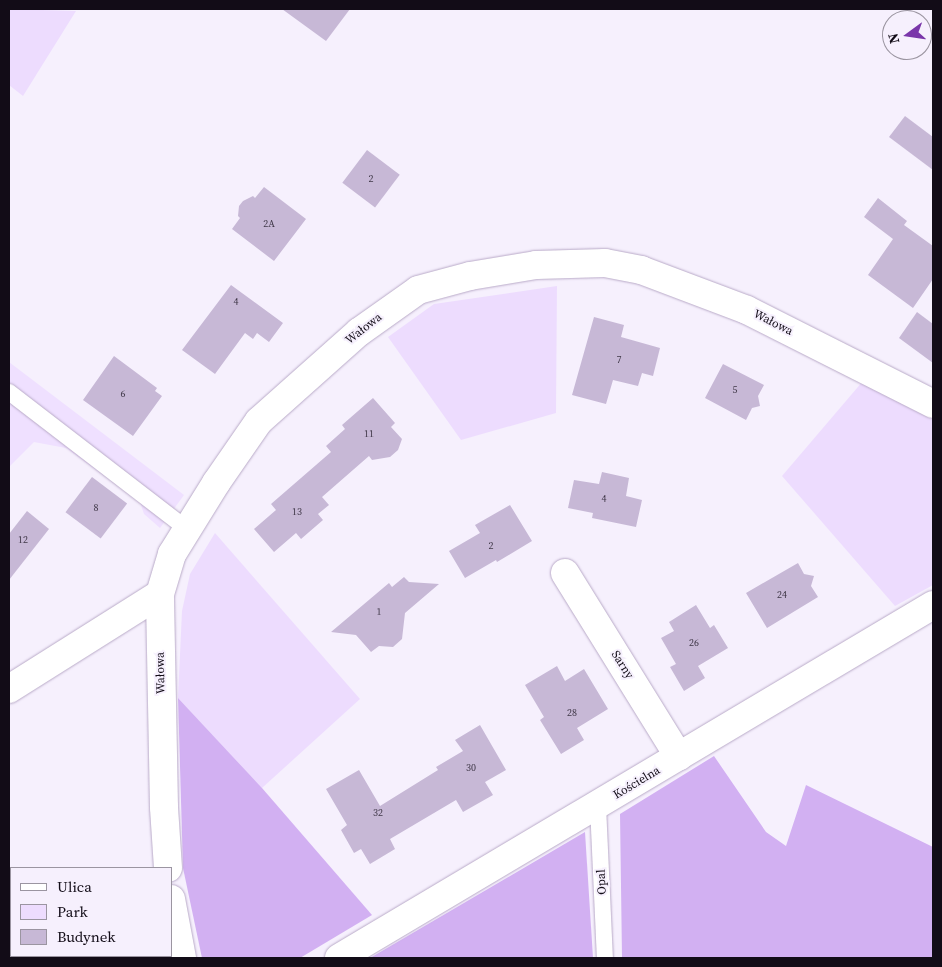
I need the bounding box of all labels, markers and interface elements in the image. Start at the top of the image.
north arrow [882,10,932,60]
text: N [882,31,904,46]
house number: 2 [369,173,373,185]
house number: 2A [263,218,275,230]
house number: 4 [234,296,238,308]
street label: Wałowa [751,307,795,339]
street label: Wałowa [343,310,385,348]
house number: 7 [617,354,621,366]
house number: 5 [733,384,737,396]
house number: 6 [121,388,125,400]
house number: 11 [364,428,374,440]
house number: 4 [602,493,606,505]
house number: 8 [94,502,98,514]
house number: 13 [292,506,302,518]
house number: 12 [18,534,28,546]
house number: 2 [489,540,493,552]
house number: 24 [777,589,787,601]
house number: 1 [377,606,381,618]
house number: 26 [689,637,699,649]
street label: Sarny [608,648,636,682]
street label: Wałowa [153,652,169,694]
house number: 28 [567,707,577,719]
house number: 30 [466,762,476,774]
street label: Kościelna [611,763,663,803]
house number: 32 [373,807,383,819]
legend [10,867,172,957]
street label: Opal [594,869,610,895]
text: Ulica [57,876,92,897]
text: Park [57,901,88,922]
text: Budynek [57,926,116,947]

